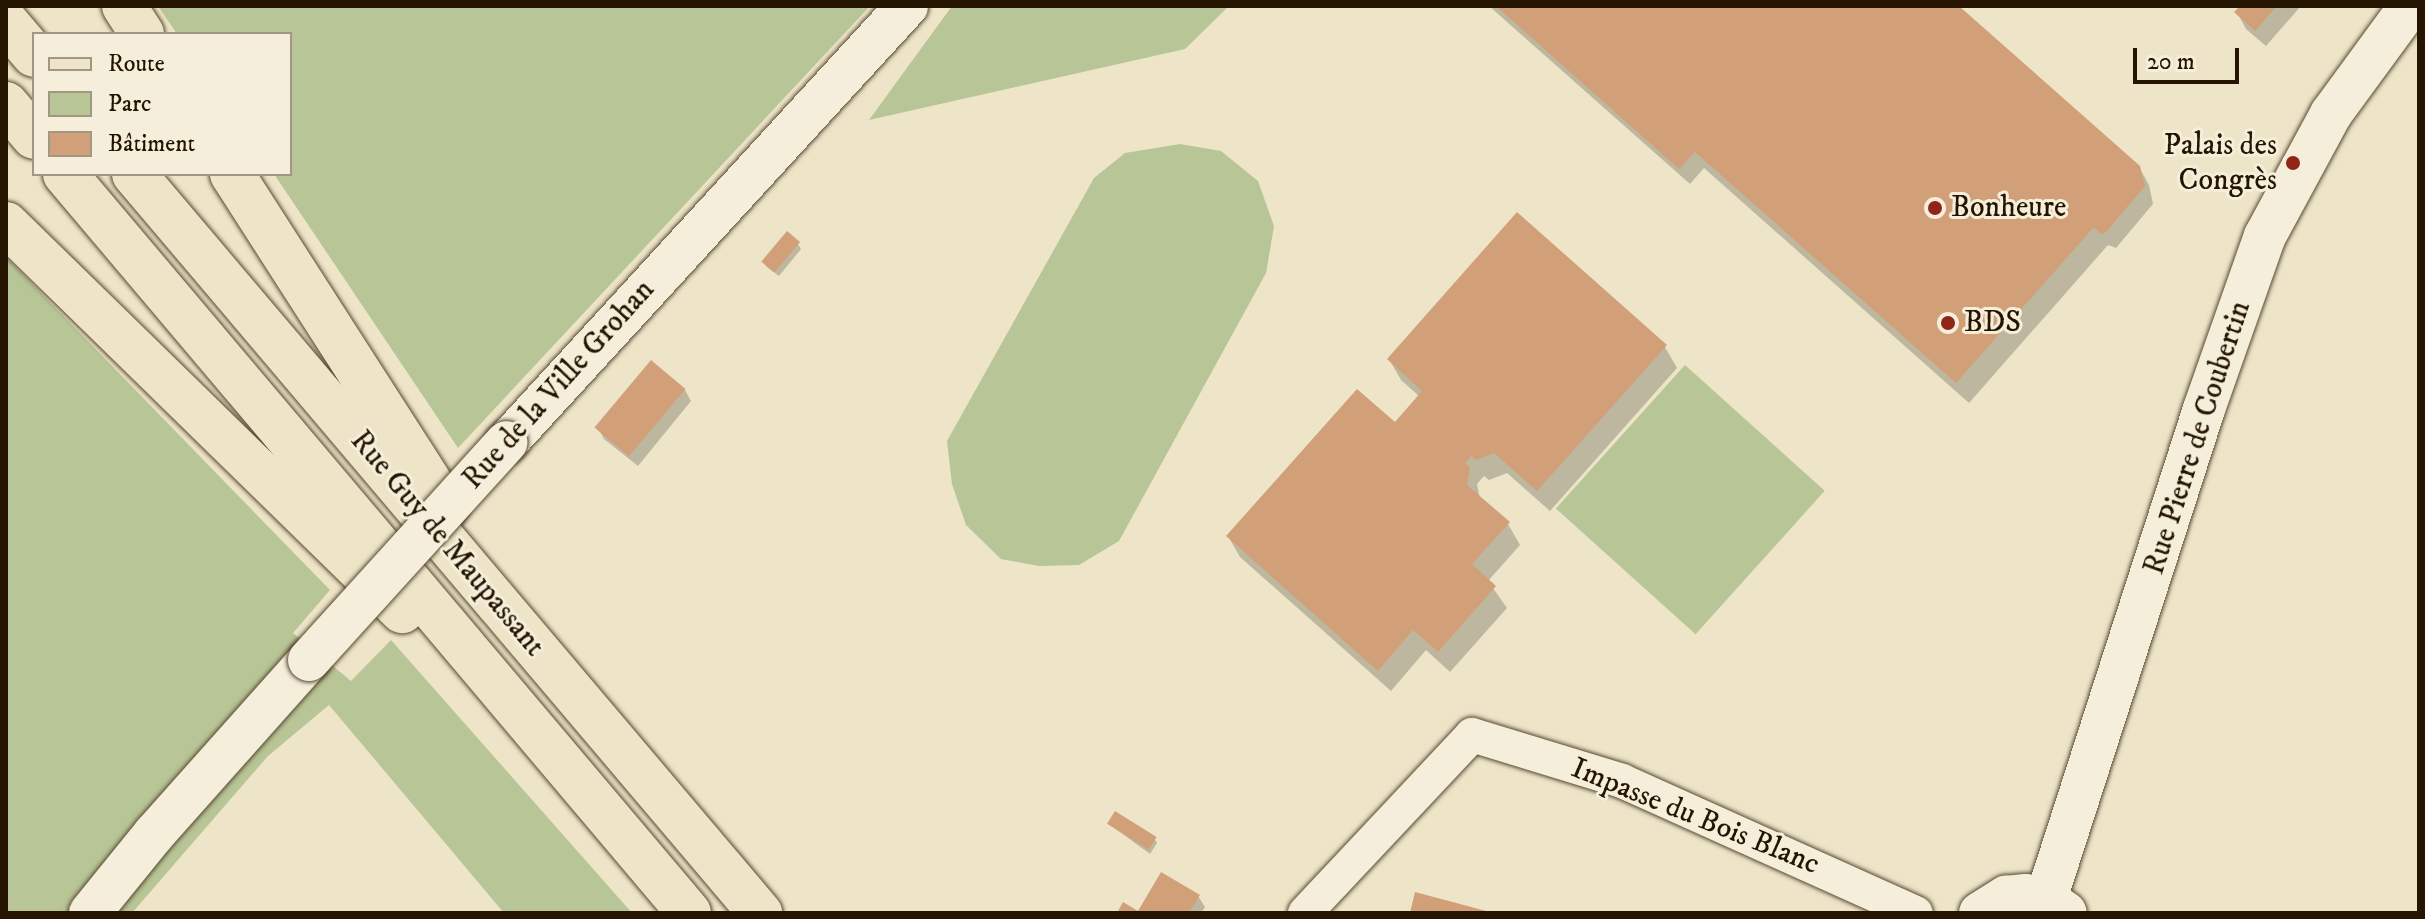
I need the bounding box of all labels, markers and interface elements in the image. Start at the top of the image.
legend [32,32,292,176]
scale bar [2137,32,2243,82]
text: 20 m [2147,47,2195,77]
text: Route [108,49,165,79]
text: Parc [108,89,151,119]
place label: Palais des Congrès [2163,128,2277,198]
text: Bâtiment [108,129,195,159]
marker: Palais des Congrès [2284,154,2302,172]
place label: Bonheure [1951,190,2066,226]
marker: Bonheure [1926,199,1944,217]
street label: Rue de la Ville Grohan [456,273,662,497]
street label: Rue Pierre de Coubertin [2137,297,2259,579]
place label: BDS [1964,305,2021,341]
marker: BDS [1939,314,1957,332]
street label: Rue Guy de Maupassant [342,424,552,664]
street label: Impasse du Bois Blanc [1566,751,1824,883]

